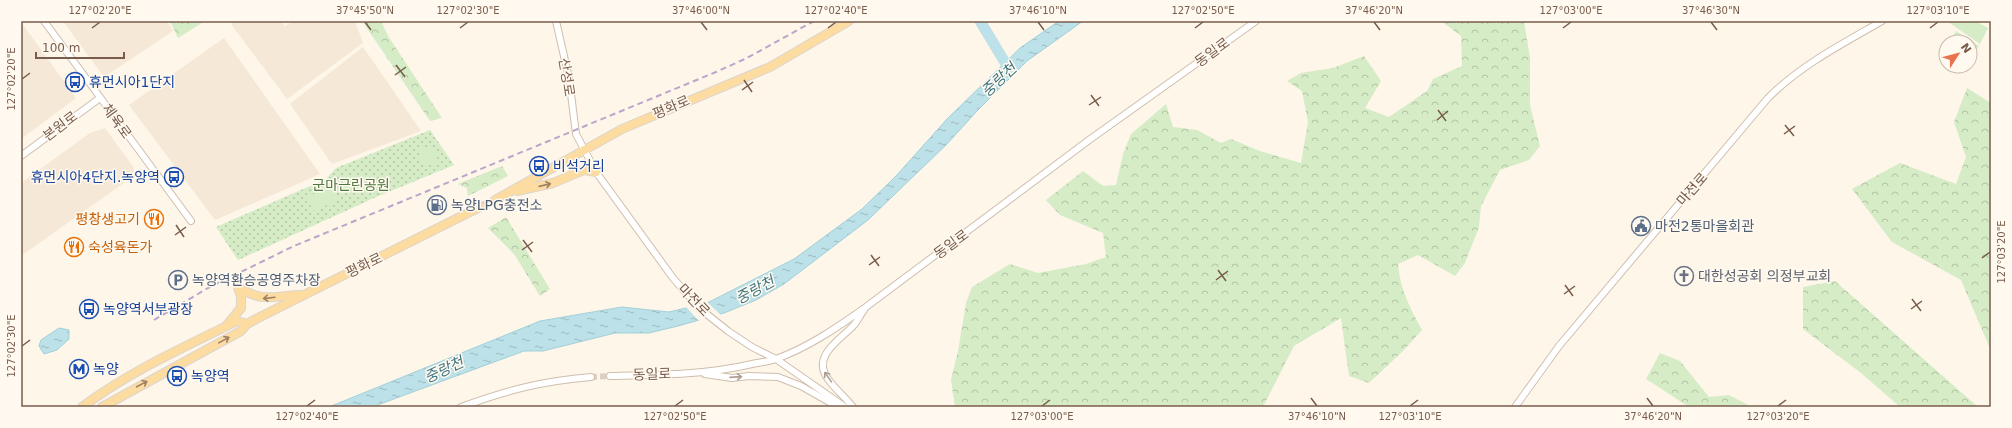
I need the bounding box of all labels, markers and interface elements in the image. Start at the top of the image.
text: 127°02'20"E [68,5,132,16]
text: 37°45'50"N [336,5,394,16]
text: 127°02'30"E [436,5,500,16]
text: 37°46'00"N [672,5,730,16]
text: 127°02'40"E [804,5,868,16]
text: 37°46'10"N [1009,5,1067,16]
text: 127°02'50"E [1171,5,1235,16]
text: 37°46'20"N [1345,5,1403,16]
text: 127°03'00"E [1539,5,1603,16]
text: 37°46'30"N [1682,5,1740,16]
text: 127°03'10"E [1906,5,1970,16]
scale bar [36,34,124,60]
street label: 동일로 [1192,34,1232,70]
north arrow [1938,34,1978,74]
text: 100 m [42,41,80,55]
text: N [1958,41,1974,56]
text: 127°02'20"E [6,47,17,111]
street label: 산성로 [556,57,578,97]
water label: 중랑천 [978,58,1022,101]
bus stop icon: 휴먼시아1단지 [64,71,86,93]
place label: 휴먼시아1단지 [89,74,175,90]
street label: 평화로 [650,92,692,122]
street label: 체육로 [99,101,135,141]
street label: 본원로 [40,108,80,144]
bus stop icon: 비석거리 [528,155,550,177]
place label: 비석거리 [553,158,605,174]
bus stop icon: 휴먼시아4단지.녹양역 [163,166,185,188]
place label: 휴먼시아4단지.녹양역 [31,169,160,185]
street label: 마전로 [1673,169,1711,209]
park label: 군마근린공원 [312,177,390,193]
one-way arrow [538,181,551,189]
fuel station icon: 녹양LPG충전소 [426,194,448,216]
place label: 녹양LPG충전소 [451,197,543,213]
restaurant icon: 평창생고기 [143,208,165,230]
place label: 평창생고기 [76,211,140,227]
public building icon: 마전2통마을회관 [1630,215,1652,237]
place label: 마전2통마을회관 [1655,218,1754,234]
text: 127°03'20"E [1996,220,2007,284]
street label: 동일로 [931,226,971,262]
restaurant icon: 숙성육돈가 [63,236,85,258]
place label: 숙성육돈가 [88,239,153,255]
street label: 평화로 [343,249,385,281]
church icon: 대한성공회 의정부교회 [1673,265,1695,287]
place label: 대한성공회 의정부교회 [1698,268,1831,284]
parking icon: 녹양역환승공영주차장 [167,269,189,291]
water label: 중랑천 [732,271,779,308]
place label: 녹양역환승공영주차장 [192,272,321,288]
street label: 마전로 [675,281,713,320]
one-way arrow [263,294,276,301]
bus stop icon: 녹양역서부광장 [78,298,100,320]
place label: 녹양역서부광장 [103,301,193,317]
text: 127°02'30"E [6,314,17,378]
one-way arrow [218,336,230,344]
water label: 중랑천 [421,352,469,387]
metro station icon: 녹양 [68,358,90,380]
place label: 녹양 [93,361,119,377]
bus stop icon: 녹양역 [166,365,188,387]
street label: 동일로 [632,365,672,383]
place label: 녹양역 [191,368,230,384]
one-way arrow [824,372,832,383]
one-way arrow [729,373,742,381]
one-way arrow [136,380,148,388]
text: 127°02'40"E [275,411,339,422]
text: 127°02'50"E [643,411,707,422]
text: 127°03'00"E [1010,411,1074,422]
text: 37°46'10"N [1288,411,1346,422]
text: 127°03'10"E [1378,411,1442,422]
text: 37°46'20"N [1624,411,1682,422]
text: 127°03'20"E [1746,411,1810,422]

